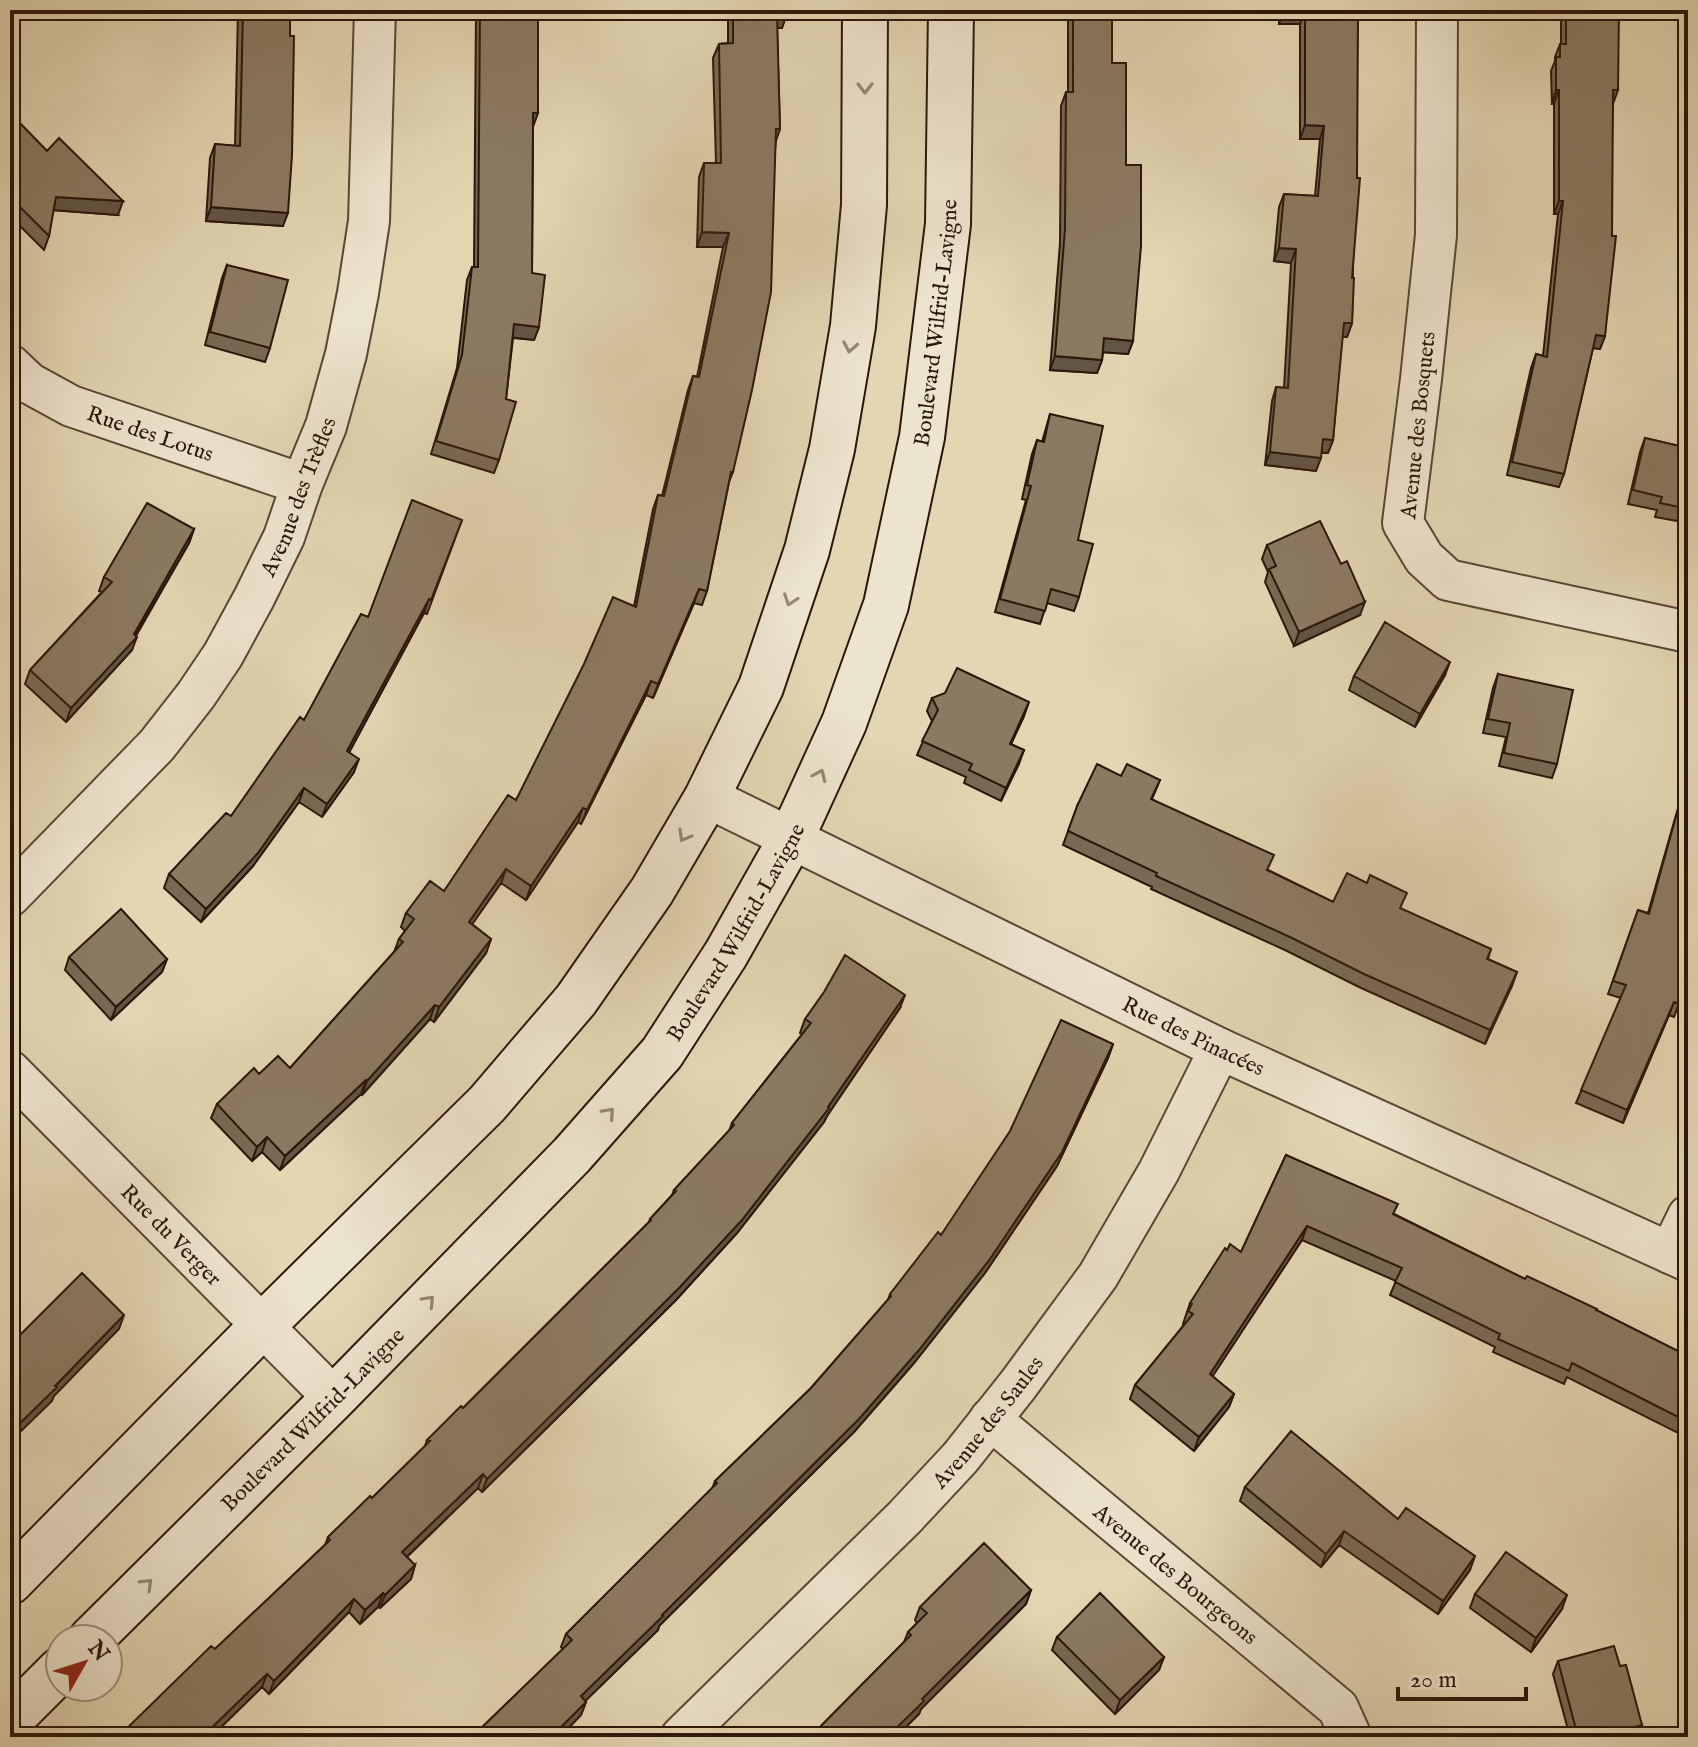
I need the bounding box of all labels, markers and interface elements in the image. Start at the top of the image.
one-way arrow [856,82,874,95]
street label: Boulevard Wilfrid-Lavigne [908,199,964,450]
street label: Avenue des Bosquets [1395,330,1443,521]
one-way arrow [842,340,859,354]
street label: Rue des Lotus [83,400,217,469]
street label: Avenue des Trèfles [254,415,344,582]
one-way arrow [784,592,800,606]
one-way arrow [810,769,826,784]
street label: Boulevard Wilfrid-Lavigne [661,819,812,1047]
one-way arrow [678,827,694,842]
street label: Rue des Pinacées [1117,991,1268,1083]
one-way arrow [599,1108,614,1122]
street label: Rue du Verger [114,1179,227,1293]
one-way arrow [420,1296,434,1310]
street label: Boulevard Wilfrid-Lavigne [216,1322,411,1518]
street label: Avenue des Saules [926,1351,1051,1496]
street label: Avenue des Bourgeons [1086,1498,1263,1652]
one-way arrow [138,1579,152,1593]
north arrow [44,1623,124,1703]
text: N [80,1635,115,1668]
scale bar [1398,1651,1526,1701]
text: 20 m [1410,1665,1457,1696]

